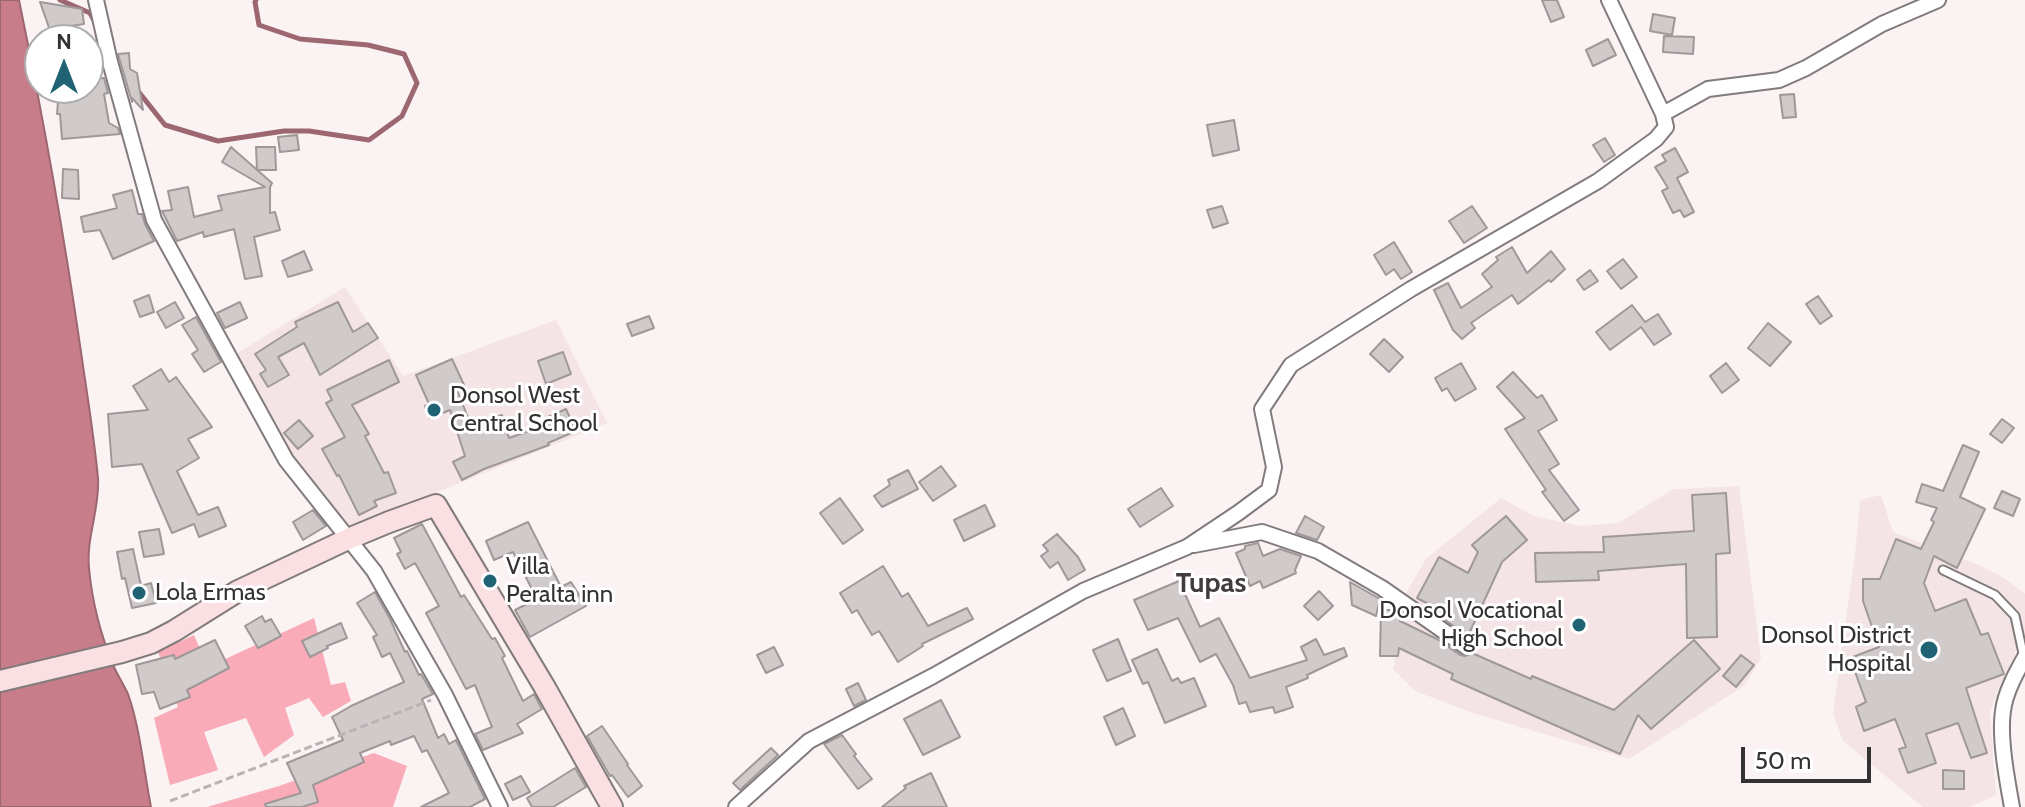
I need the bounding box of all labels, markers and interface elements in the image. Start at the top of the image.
north arrow [24,24,104,104]
text: N [56,28,72,55]
place label: Donsol West Central School [450,382,598,438]
marker: Donsol West Central School [425,401,443,419]
place label: Villa Peralta inn [506,553,613,609]
district label: Tupas [1176,567,1246,601]
marker: Villa Peralta inn [481,572,499,590]
place label: Lola Ermas [155,579,266,607]
marker: Lola Ermas [130,584,148,602]
place label: Donsol Vocational High School [1379,597,1563,653]
marker: Donsol Vocational High School [1570,616,1588,634]
place label: Donsol District Hospital [1761,622,1911,678]
marker: Donsol District Hospital [1918,639,1940,661]
scale bar [1745,731,1875,781]
text: 50 m [1755,746,1811,775]

